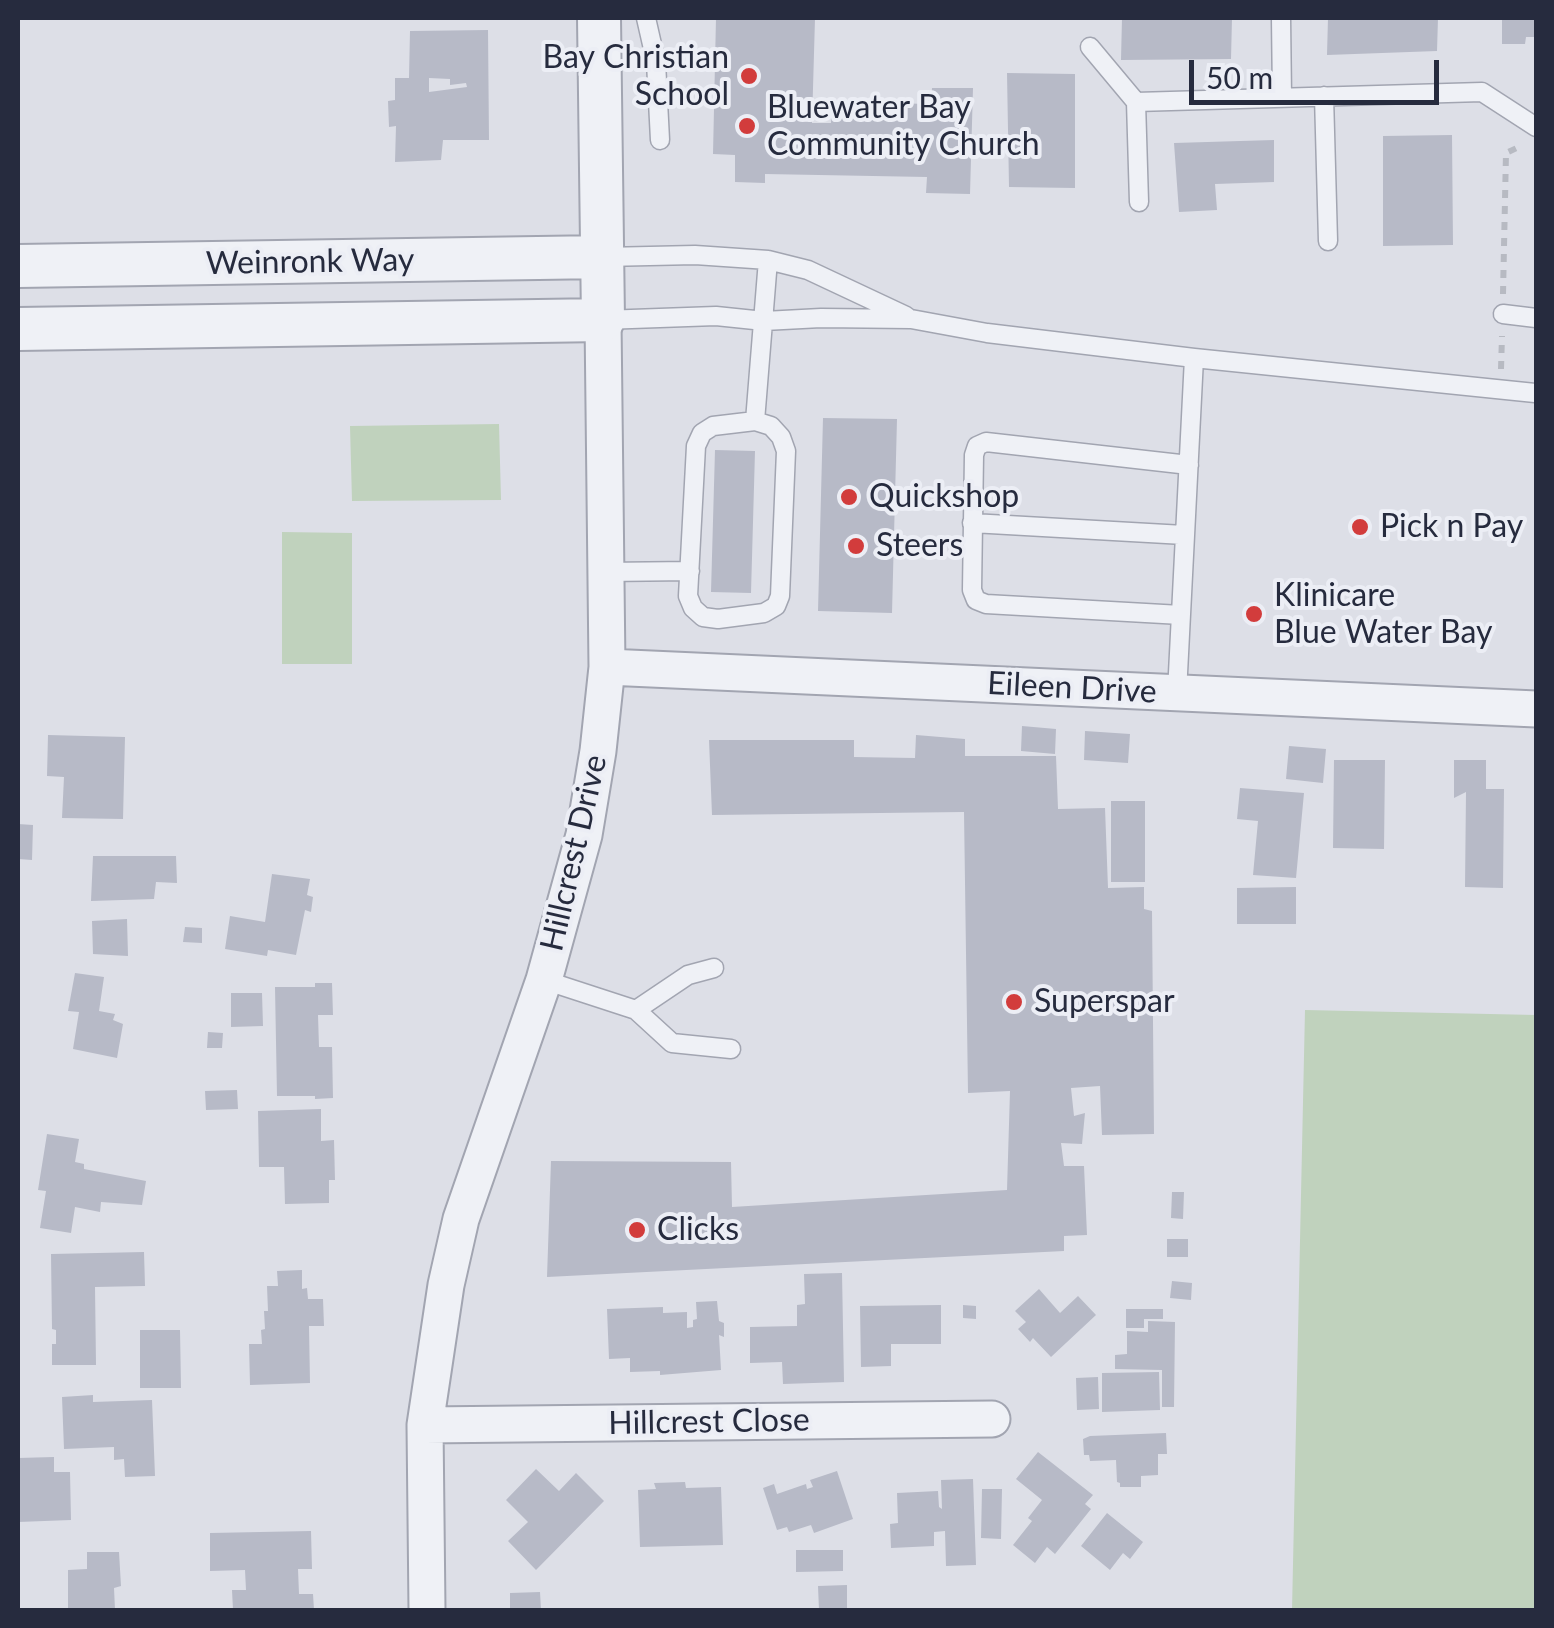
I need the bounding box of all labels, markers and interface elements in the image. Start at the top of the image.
place label: Bay Christian School [542,39,729,114]
scale bar [1194,40,1444,102]
text: 50 m [1206,59,1273,95]
marker: Bay Christian School [738,65,760,87]
place label: Bluewater Bay Community Church [767,89,1040,164]
marker: Bluewater Bay Community Church [736,115,758,137]
street label: Weinronk Way [205,241,415,283]
place label: Quickshop [869,478,1019,516]
marker: Quickshop [838,486,860,508]
place label: Pick n Pay [1380,508,1523,546]
marker: Pick n Pay [1349,516,1371,538]
place label: Steers [876,527,963,565]
marker: Steers [845,535,867,557]
place label: Klinicare Blue Water Bay [1274,577,1492,652]
marker: Klinicare Blue Water Bay [1243,603,1265,625]
street label: Eileen Drive [986,664,1158,712]
street label: Hillcrest Drive [533,751,615,955]
place label: Superspar [1034,983,1175,1021]
marker: Superspar [1003,991,1025,1013]
place label: Clicks [657,1211,739,1249]
marker: Clicks [626,1219,648,1241]
street label: Hillcrest Close [608,1401,810,1443]

